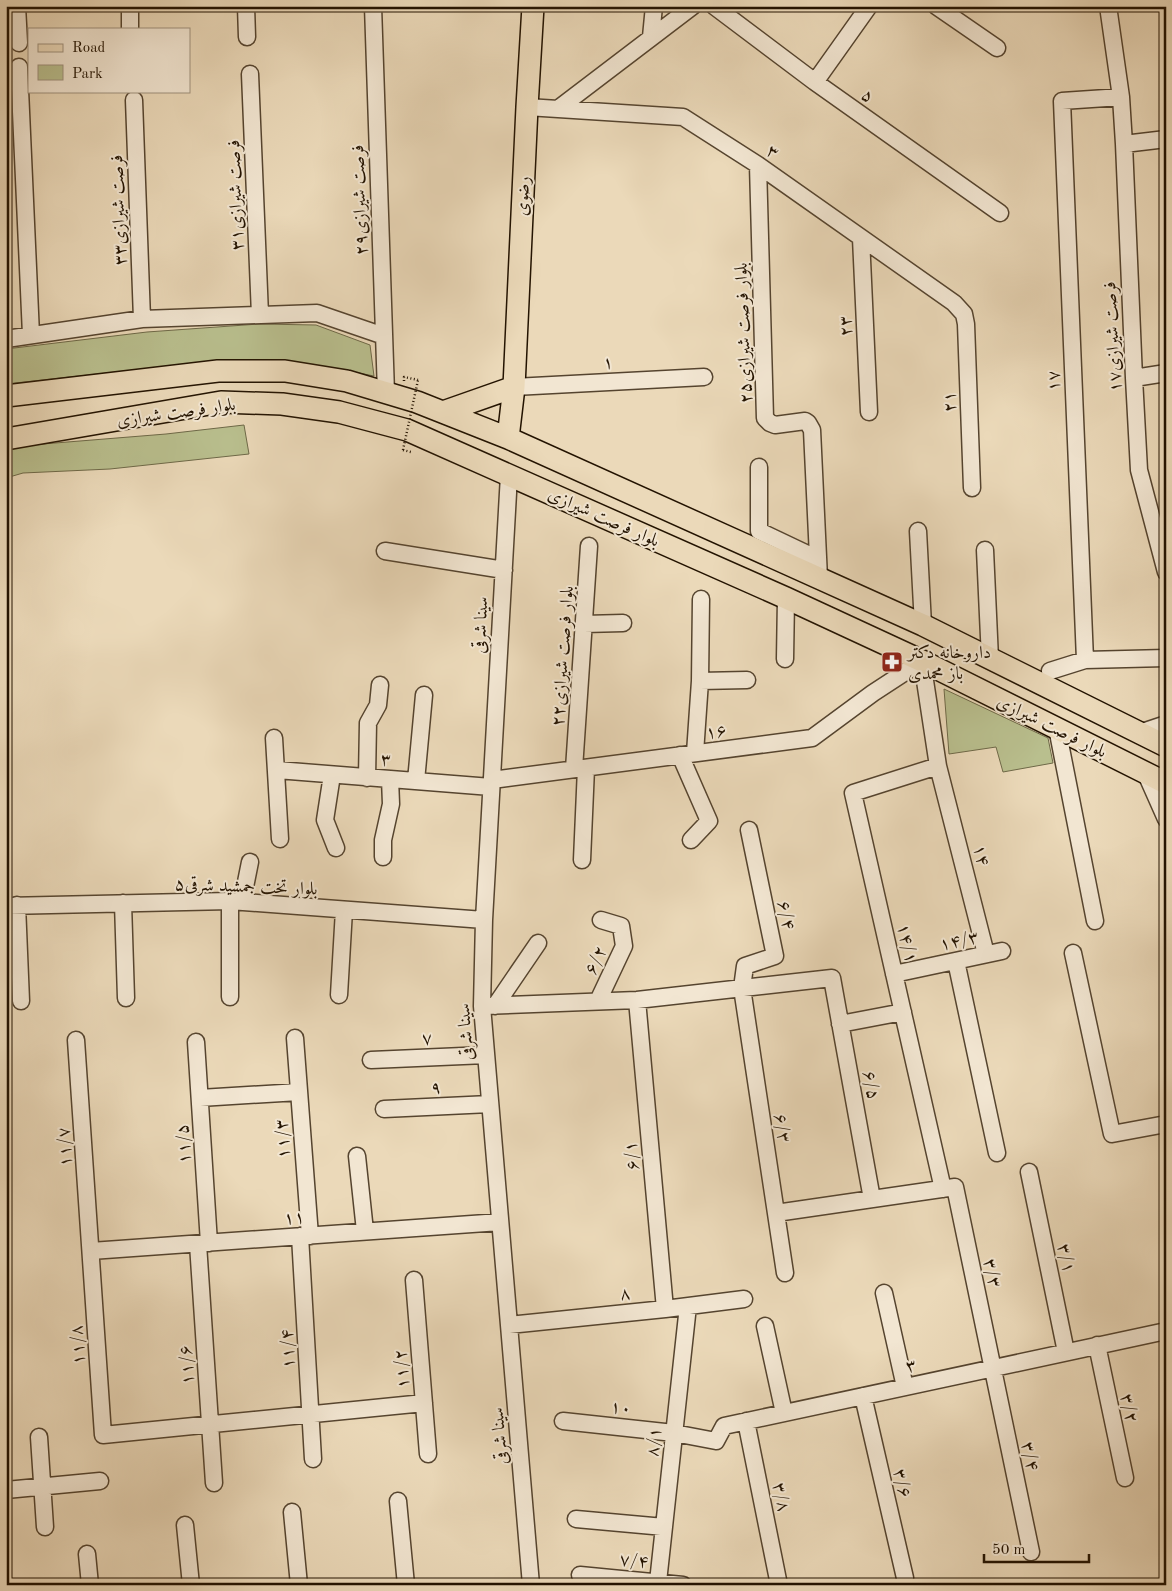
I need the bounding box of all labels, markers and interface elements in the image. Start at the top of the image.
legend [28,28,190,92]
text: Road [72,41,106,56]
text: Park [72,67,103,82]
street label: ۵ [858,85,877,106]
street label: فرصت شیرازی۳۱ [225,139,249,251]
street label: ۳ [763,141,782,162]
street label: فرصت شیرازی۲۹ [349,144,373,256]
street label: فرصت شیرازی۳۳ [108,154,132,266]
street label: رضوی [513,176,534,216]
street label: بلوار فرصت شیرازی۲۵ [733,262,757,404]
street label: ۱۷فرصت شیرازی [1101,281,1127,393]
street label: ۲۳ [836,315,856,337]
street label: ۱ [602,354,614,372]
street label: ۱۷ [1045,370,1063,392]
street label: ۲۱ [941,391,959,413]
street label: بلوار فرصت شیرازی [116,396,237,432]
street label: بلوار فرصت شیرازی [544,485,662,552]
street label: بلوار فرصت شیرازی۲۲ [549,585,579,727]
street label: سینا شرقی [470,596,493,654]
place label: داروخانه دکتر باز محمدی [906,644,991,684]
pharmacy icon: داروخانه دکتر باز محمدی [880,650,904,674]
street label: بلوار فرصت شیرازی [993,693,1109,763]
street label: ۱۶ [705,722,728,742]
street label: ۳ [380,751,392,769]
street label: ۱۴ [970,843,992,868]
street label: بلوار تخت جمشید شرقی۵ [174,875,318,900]
street label: ۶/۴ [774,899,798,931]
street label: ۱۴/۱ [894,922,920,965]
street label: ۱۴/۳ [938,928,980,954]
street label: ۶/۲ [582,943,610,977]
street label: سینا شرقی [454,1003,479,1061]
street label: ۷ [421,1030,433,1048]
street label: ۶/۵ [860,1069,882,1101]
street label: ۹ [430,1079,442,1097]
street label: ۶/۳ [771,1112,793,1144]
street label: ۱۱/۳ [273,1118,293,1159]
street label: ۱۱/۵ [174,1123,194,1164]
street label: ۱۱/۷ [55,1126,75,1167]
street label: ۶/۱ [622,1141,642,1171]
street label: ۱۱ [283,1208,305,1228]
street label: ۳/۱ [1054,1242,1078,1274]
street label: ۳/۳ [980,1257,1004,1289]
street label: ۸ [619,1284,631,1303]
street label: ۱۱/۸ [68,1324,88,1365]
street label: ۱۱/۴ [278,1329,298,1369]
street label: ۱۱/۶ [177,1344,197,1385]
street label: ۱۱/۲ [391,1348,413,1389]
street label: ۳ [904,1356,918,1376]
street label: ۳/۲ [1117,1392,1141,1424]
street label: ۱۰ [609,1398,632,1418]
street label: سینا شرقی [488,1406,513,1465]
street label: ۸/۱ [644,1427,664,1458]
street label: ۳/۴ [1018,1440,1042,1472]
street label: ۳/۶ [890,1467,914,1499]
street label: ۳/۸ [769,1481,793,1513]
scale bar [984,1531,1090,1563]
text: 50 m [992,1543,1026,1558]
street label: ۷/۴ [619,1551,649,1571]

